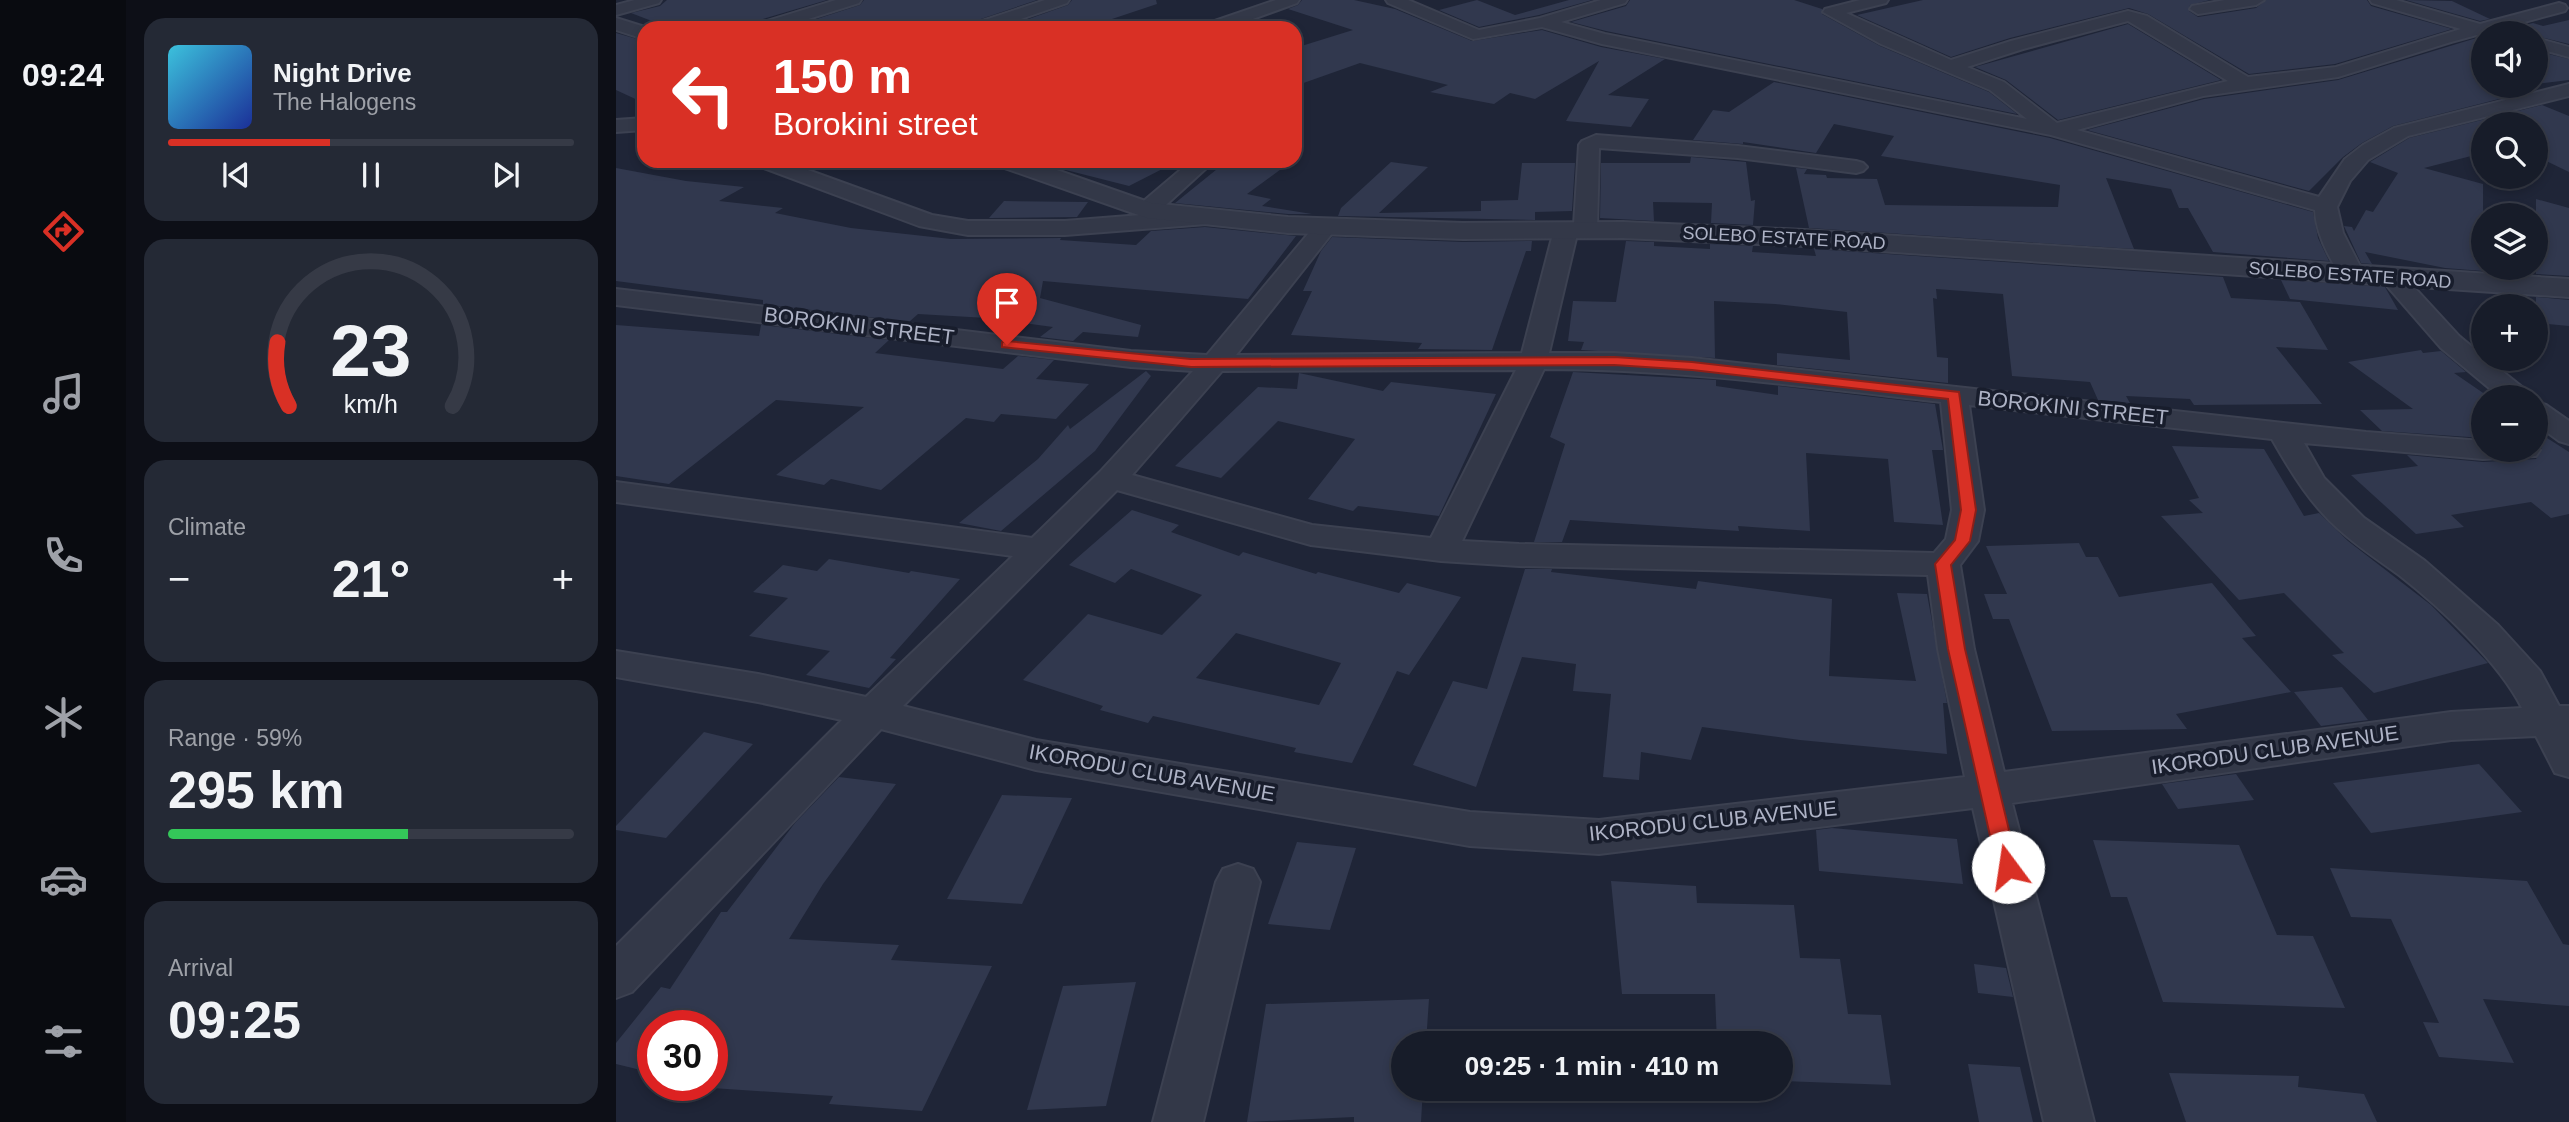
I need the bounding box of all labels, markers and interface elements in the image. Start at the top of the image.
map controls [2471,21,2548,462]
button: sound [2471,21,2548,98]
icon: left [658,49,749,140]
text: 150 m [773,49,912,103]
text: 09:24 [22,57,104,93]
text: Night Drive [273,58,412,88]
text: The Halogens [273,89,416,115]
text: Borokini street [773,106,978,142]
button: search [2471,112,2548,189]
icon: previous [217,156,255,194]
icon: pause [352,156,390,194]
icon: next [487,156,525,194]
button: layers [2471,203,2548,280]
icon: directions [39,207,88,256]
street label: SOLEBO ESTATE ROAD [1682,223,1886,253]
street label: SOLEBO ESTATE ROAD [2248,258,2452,292]
pin [977,273,1037,345]
icon: arrive [988,284,1026,322]
button: + [2471,294,2548,371]
street label: BOROKINI STREET [763,302,956,349]
text: 23 [331,311,411,392]
icon: music [39,369,88,418]
button: − [2471,385,2548,462]
street label: BOROKINI STREET [1977,386,2170,429]
text: km/h [344,390,398,418]
text: Climate [168,514,246,540]
icon: phone [39,531,88,580]
text: 21° [332,550,410,608]
text: − [168,558,190,600]
text: + [552,558,574,600]
icon: climate [39,693,88,742]
street label: IKORODU CLUB AVENUE [2150,721,2400,778]
text: Range · 59% [168,725,302,751]
street label: IKORODU CLUB AVENUE [1027,740,1277,805]
text: 295 km [168,761,344,819]
street label: IKORODU CLUB AVENUE [1588,796,1838,845]
position arrow [1971,830,2045,904]
icon: car [39,855,88,904]
text: Arrival [168,955,233,981]
text: 09:25 [168,991,301,1049]
speed limit sign: 30 [637,1010,728,1101]
icon: filters [39,1017,88,1066]
text: 09:25 · 1 min · 410 m [1465,1051,1719,1081]

